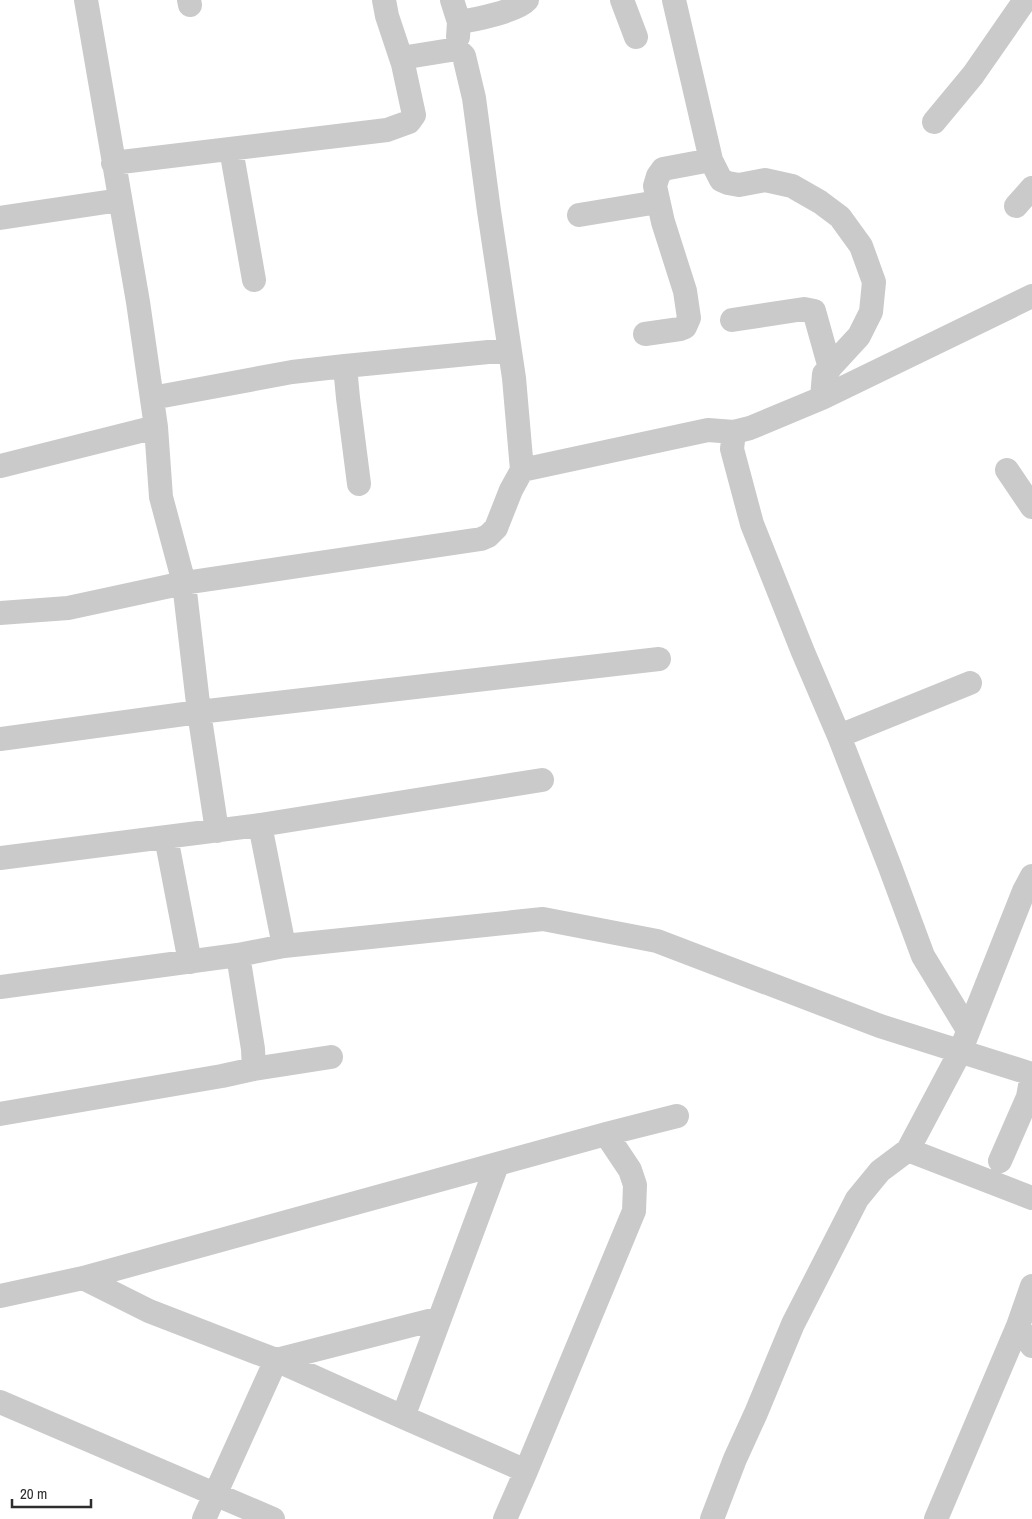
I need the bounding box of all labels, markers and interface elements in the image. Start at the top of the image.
scale bar [12,1476,91,1508]
text: 20 m [20,1483,47,1504]

